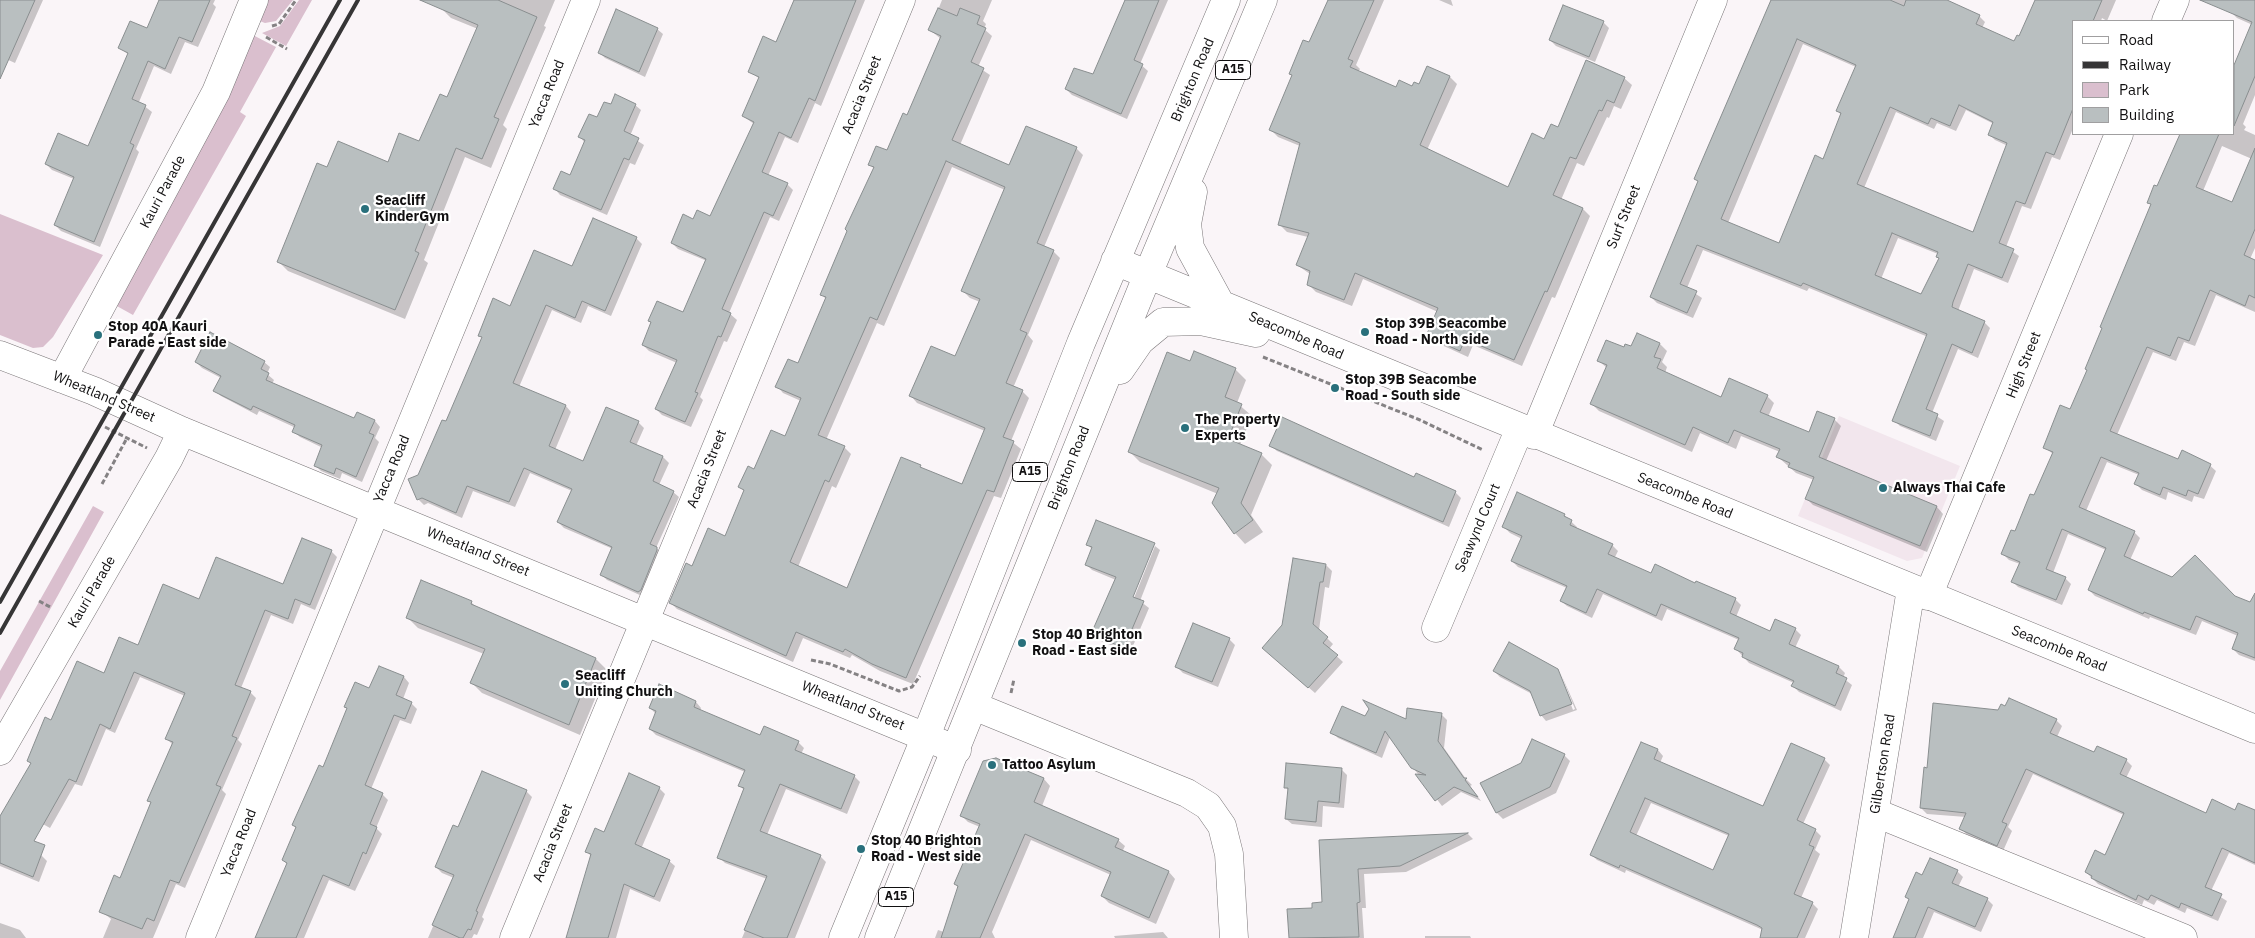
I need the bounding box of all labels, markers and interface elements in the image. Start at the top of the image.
legend [2072,20,2235,135]
text: Road [2119,30,2154,49]
street label: Brighton Road [1168,36,1218,124]
street label: Acacia Street [839,53,885,137]
text: Railway [2119,55,2171,74]
street label: Yacca Road [526,57,568,131]
road number: A15 [1216,60,1250,80]
text: Park [2119,80,2149,99]
text: Building [2119,105,2174,124]
street label: Kauri Parade [137,153,189,231]
street label: Surf Street [1604,183,1644,251]
place label: Seacliff KinderGym [375,193,449,226]
marker: Seacliff KinderGym [359,203,371,215]
street label: Seacombe Road [1246,308,1346,364]
place label: Stop 39B Seacombe Road - North side [1375,316,1507,348]
place label: Stop 40A Kauri Parade - East side [108,319,227,352]
marker: Stop 39B Seacombe Road - North side [1359,326,1371,338]
marker: Stop 40A Kauri Parade - East side [92,329,104,341]
street label: High Street [2003,329,2045,401]
street label: Wheatland Street [50,368,158,426]
place label: Stop 39B Seacombe Road - South side [1345,372,1477,404]
marker: Stop 39B Seacombe Road - South side [1329,382,1341,394]
place label: The Property Experts [1195,412,1280,444]
marker: The Property Experts [1179,422,1191,434]
street label: Brighton Road [1044,423,1094,513]
street label: Acacia Street [684,427,730,511]
street label: Yacca Road [370,433,414,505]
road number: A15 [1012,462,1048,482]
street label: Seacombe Road [1635,469,1735,523]
place label: Always Thai Cafe [1893,480,2006,496]
street label: Seawynd Court [1452,481,1504,575]
marker: Always Thai Cafe [1877,482,1889,494]
street label: Wheatland Street [424,524,532,580]
street label: Kauri Parade [65,553,119,631]
street label: Seacombe Road [2009,622,2109,676]
place label: Stop 40 Brighton Road - East side [1032,627,1142,660]
marker: Stop 40 Brighton Road - East side [1016,637,1028,649]
place label: Seacliff Uniting Church [575,668,673,700]
marker: Seacliff Uniting Church [559,678,571,690]
street label: Wheatland Street [799,678,907,734]
street label: Gilbertson Road [1867,713,1899,815]
place label: Tattoo Asylum [1002,757,1096,773]
marker: Tattoo Asylum [986,759,998,771]
street label: Acacia Street [530,801,576,885]
street label: Yacca Road [218,806,260,880]
place label: Stop 40 Brighton Road - West side [871,833,981,866]
marker: Stop 40 Brighton Road - West side [855,843,867,855]
road number: A15 [878,888,914,906]

